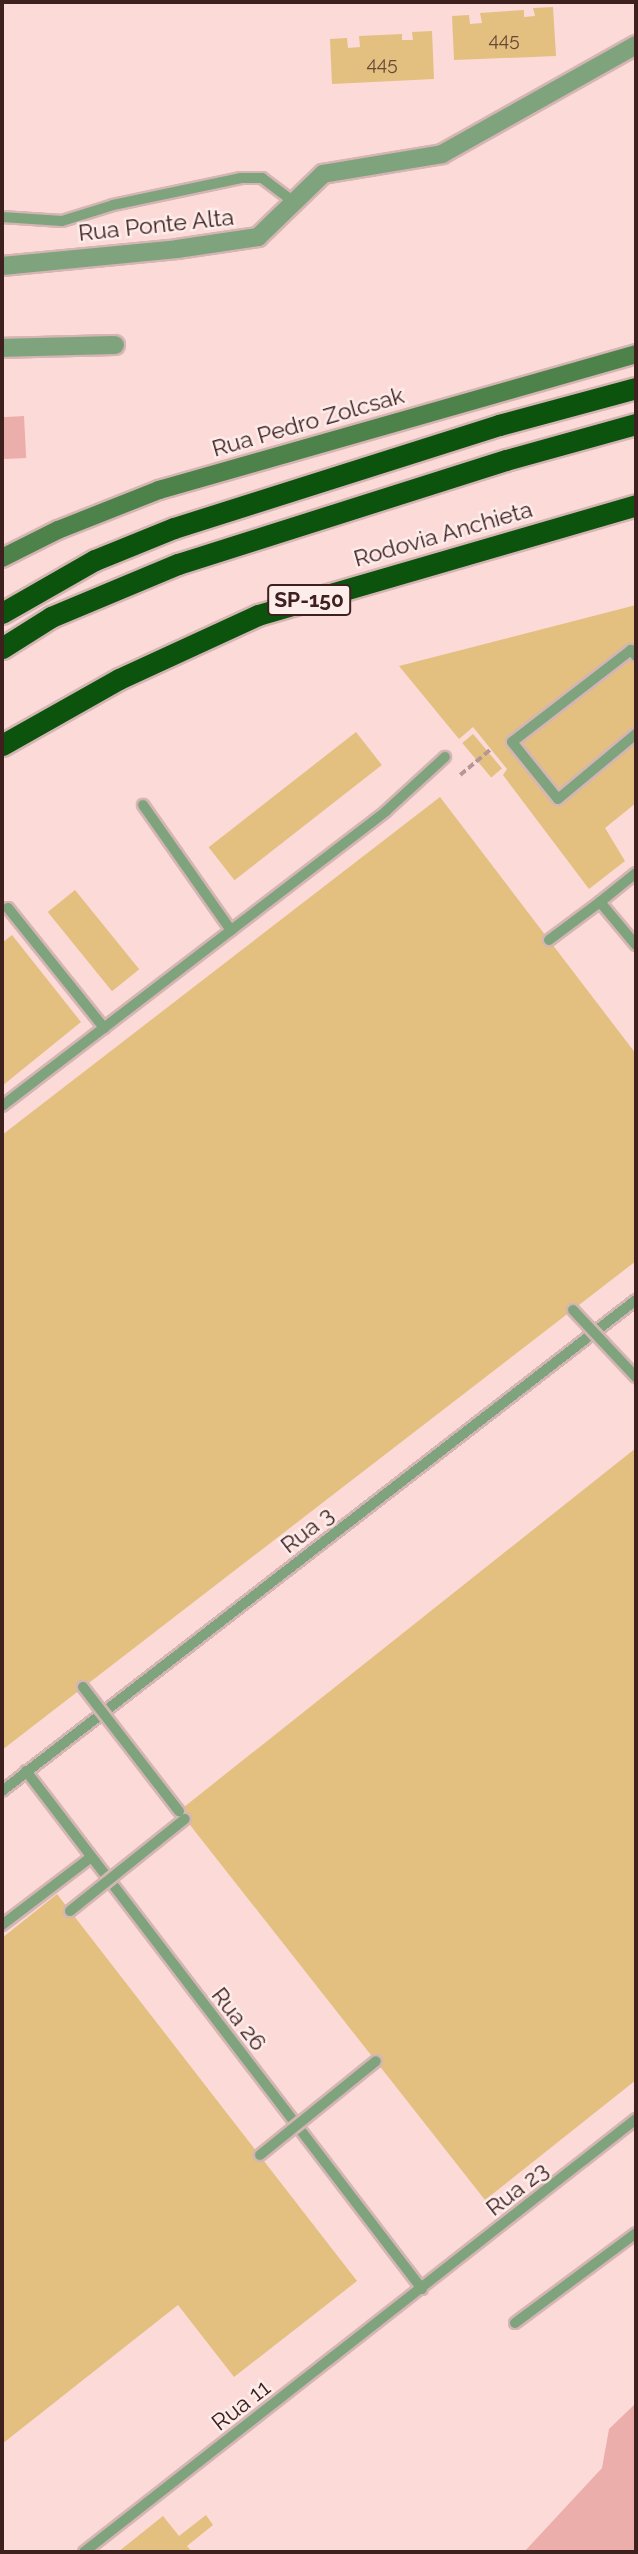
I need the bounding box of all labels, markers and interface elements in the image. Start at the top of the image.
house number: 445 [488,29,520,51]
house number: 445 [366,53,398,75]
street label: Rua Ponte Alta [77,203,235,247]
street label: Rua Pedro Zolcsak [209,381,407,463]
street label: Rodovia Anchieta [350,495,536,573]
road number: SP-150 [267,582,351,618]
street label: Rua 3 [275,1501,339,1559]
street label: Rua 26 [206,1982,272,2056]
street label: Rua 23 [480,2156,554,2222]
street label: Rua 11 [206,2374,276,2436]

